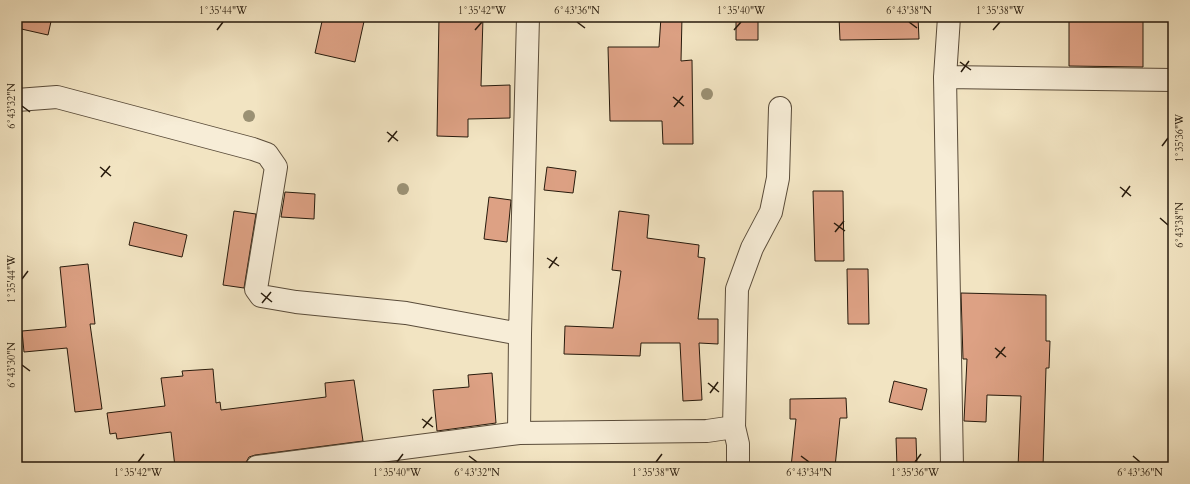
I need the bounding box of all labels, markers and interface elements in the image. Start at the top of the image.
text: 1°35'44"W [199,4,248,18]
text: 1°35'42"W [458,4,507,18]
text: 6°43'36"N [554,4,600,18]
text: 1°35'40"W [717,4,766,18]
text: 6°43'38"N [886,4,932,18]
text: 1°35'38"W [976,4,1025,18]
text: 6°43'32"N [5,83,19,129]
text: 1°35'36"W [1173,113,1187,162]
text: 6°43'38"N [1173,202,1187,248]
text: 1°35'44"W [5,254,19,303]
text: 6°43'30"N [5,342,19,388]
text: 1°35'42"W [114,466,163,480]
text: 1°35'40"W [373,466,422,480]
text: 6°43'32"N [454,466,500,480]
text: 1°35'38"W [632,466,681,480]
text: 6°43'34"N [786,466,832,480]
text: 1°35'36"W [891,466,940,480]
text: 6°43'36"N [1117,466,1163,480]

